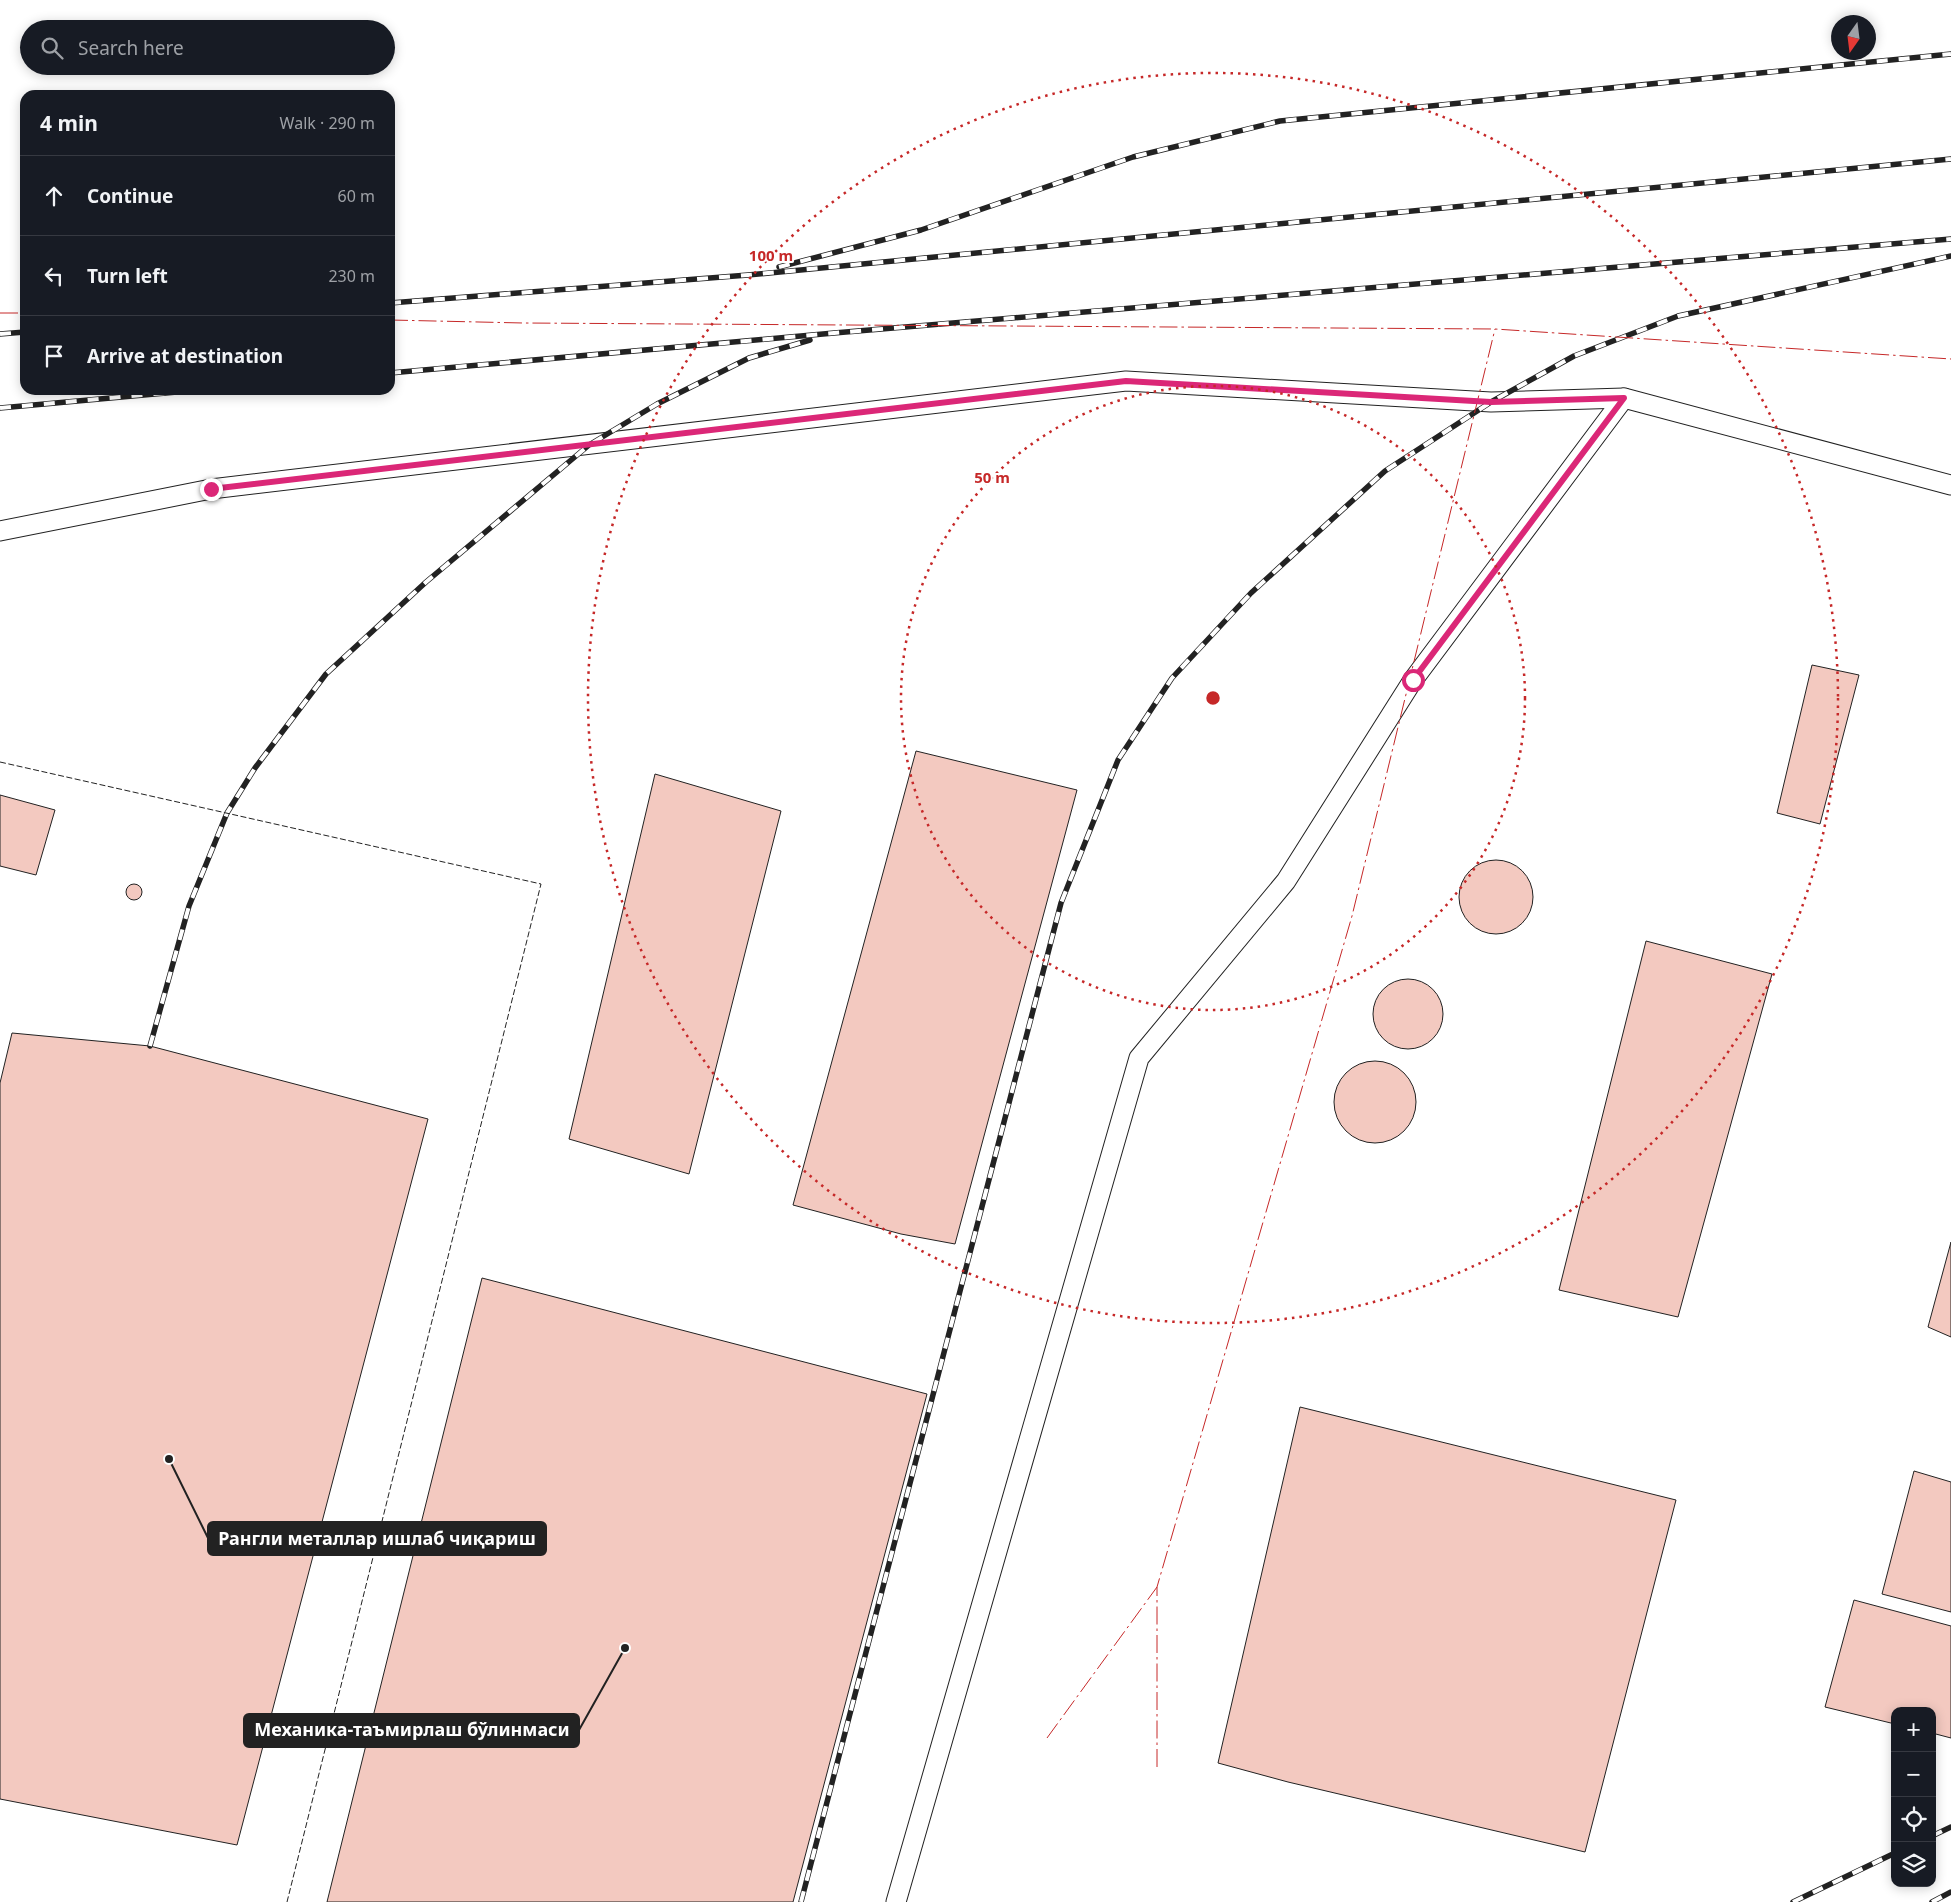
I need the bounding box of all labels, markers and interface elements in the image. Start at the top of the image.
north arrow [1831,15,1876,60]
search box [20,20,395,75]
icon: search [38,34,66,62]
text: Search here [78,35,184,61]
text: 4 min [40,109,98,137]
text: Walk · 290 m [280,112,375,134]
icon: ahead [40,182,68,210]
text: Continue [87,183,173,209]
text: 60 m [338,185,375,207]
text: 100 m [749,245,793,265]
icon: left [40,262,68,290]
text: Turn left [87,263,168,289]
text: 230 m [328,265,375,287]
icon: arrive [40,342,68,370]
text: Arrive at destination [87,343,283,369]
text: 50 m [974,467,1010,487]
route end [200,478,223,501]
route start [1402,669,1425,692]
centre of rings [1204,689,1222,707]
callout: Рангли металлар ишлаб чиқариш [208,1522,546,1555]
text: Рангли металлар ишлаб чиқариш [218,1526,536,1550]
map controls [1891,1707,1936,1887]
button: + [1891,1707,1936,1752]
callout: Механика-таъмирлаш бўлинмаси [244,1714,579,1747]
text: Механика-таъмирлаш бўлинмаси [254,1717,570,1741]
button: − [1891,1752,1936,1797]
button: locate [1891,1797,1936,1842]
button: layers [1891,1842,1936,1887]

